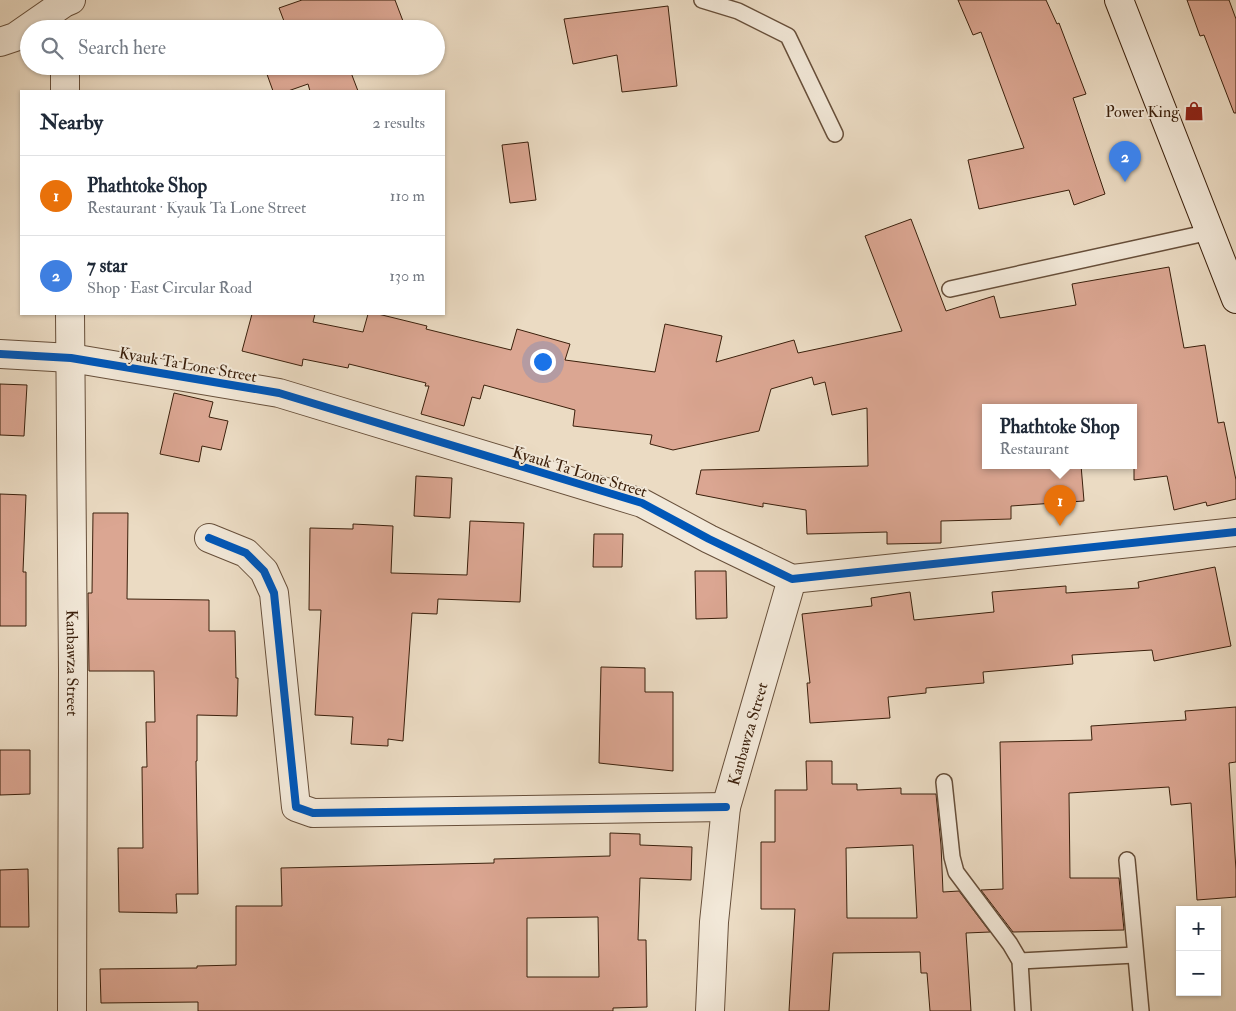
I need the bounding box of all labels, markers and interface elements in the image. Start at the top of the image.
search box [20,20,445,75]
icon: search [38,34,66,62]
text: Search here [78,36,166,60]
shop icon: Power King [1183,100,1205,122]
place label: Power King [1105,102,1180,122]
text: Nearby [40,109,103,136]
text: 2 results [372,113,425,133]
pin: 2 [1109,141,1141,182]
text: Phathtoke Shop [87,174,207,198]
text: 1 [53,186,59,206]
text: 110 m [390,186,425,206]
text: Restaurant · Kyauk Ta Lone Street [87,198,306,218]
text: 7 star [87,254,127,278]
text: 2 [52,266,60,286]
text: 130 m [389,266,425,286]
text: Shop · East Circular Road [87,278,252,298]
street label: Kyauk Ta Lone Street [117,343,258,387]
your location [530,349,556,375]
popup [982,404,1137,469]
text: Phathtoke Shop [999,415,1120,439]
text: Restaurant [999,439,1069,459]
street label: Kyauk Ta Lone Street [510,442,649,502]
pin: 1 [1044,485,1076,526]
street label: Kanbawza Street [61,610,82,716]
street label: Kanbawza Street [724,680,773,788]
map controls [1176,906,1221,996]
button: + [1176,906,1221,951]
button: − [1176,951,1221,996]

